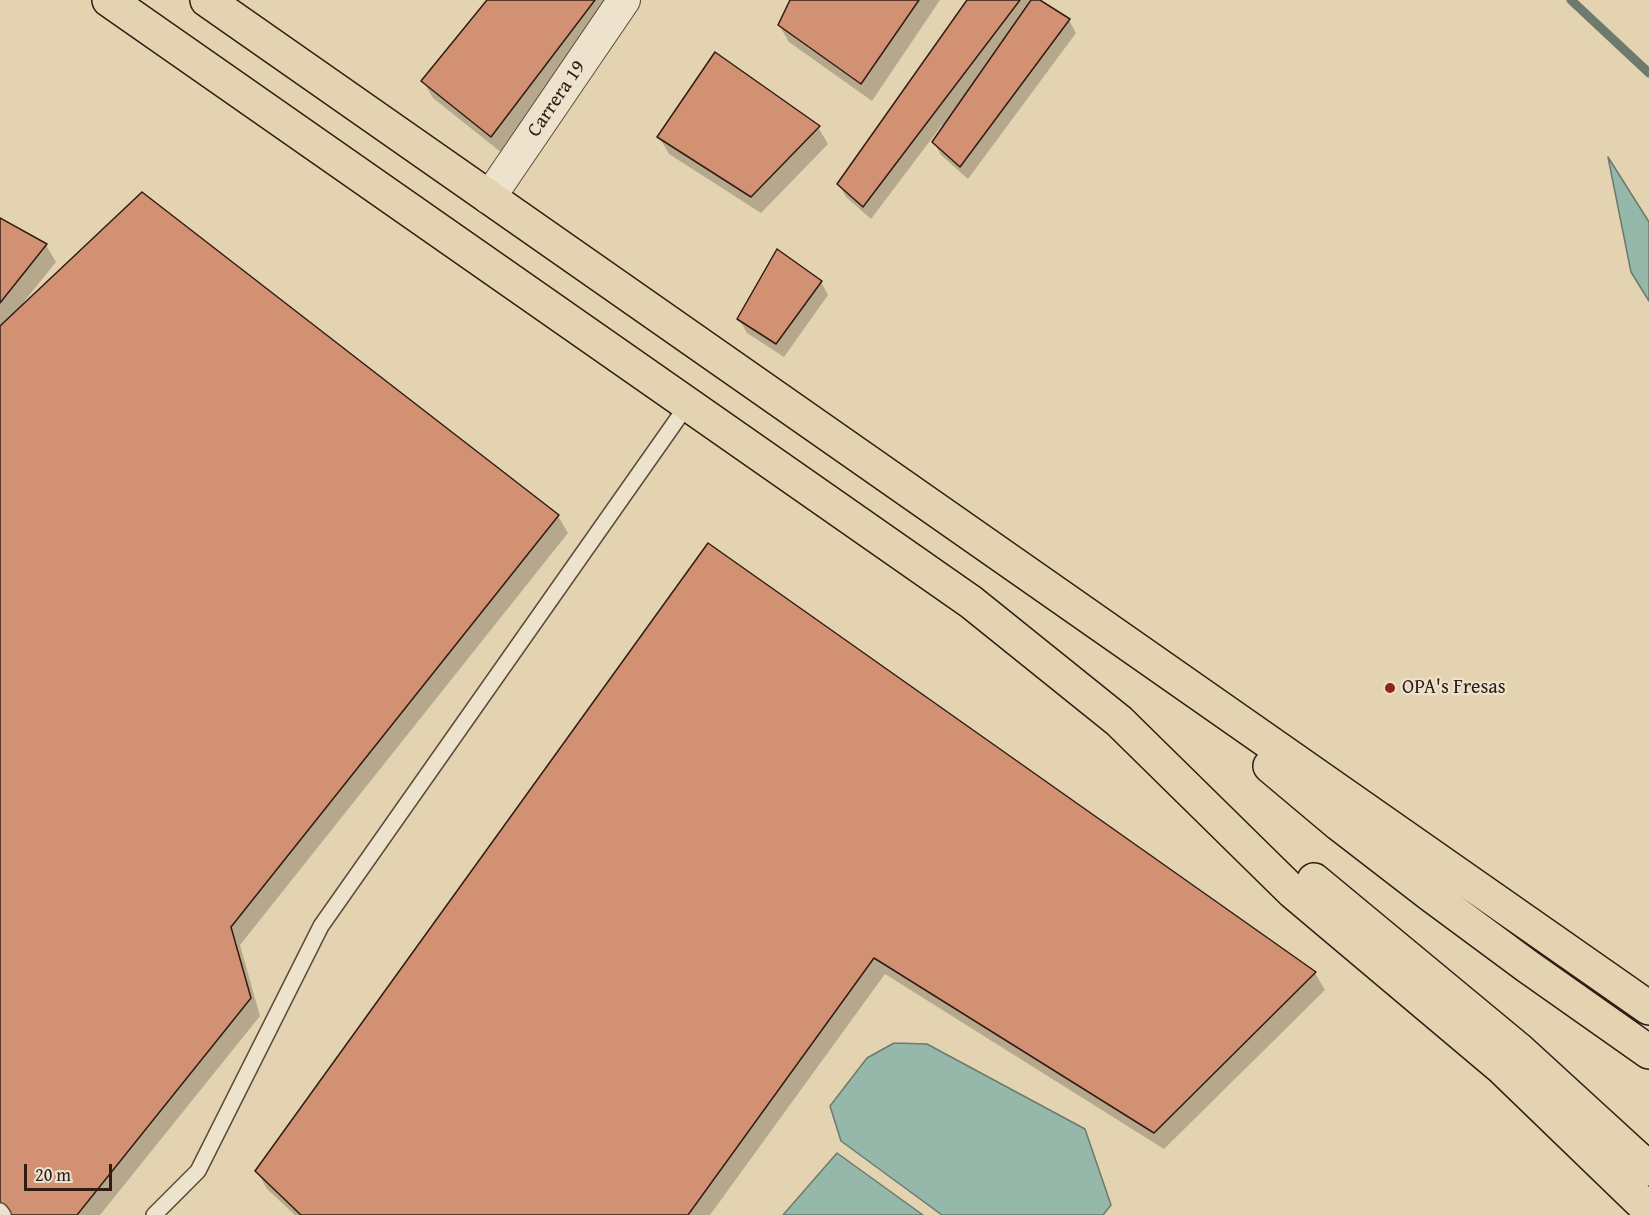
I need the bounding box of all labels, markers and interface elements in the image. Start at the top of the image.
street label: Carrera 19 [523,56,591,142]
place label: OPA's Fresas [1402,676,1506,700]
marker: OPA's Fresas [1383,681,1397,695]
scale bar [27,1152,116,1190]
text: 20 m [35,1161,71,1188]

